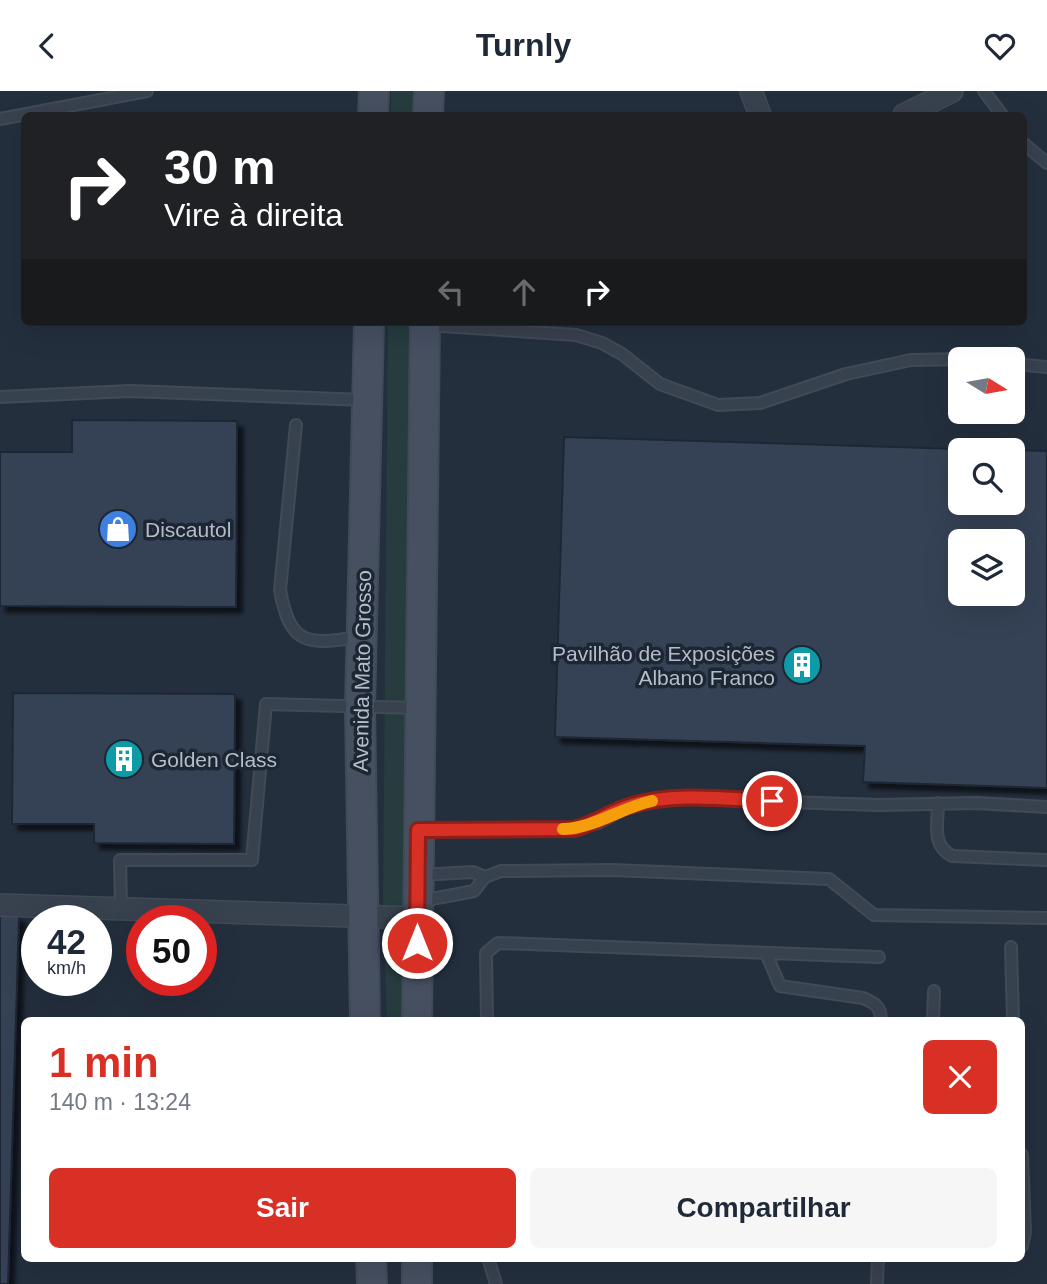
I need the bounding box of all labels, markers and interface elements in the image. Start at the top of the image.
icon: back [28,27,66,65]
text: Turnly [476,27,571,63]
icon: heart [981,27,1019,65]
icon: right [49,140,140,231]
text: 30 m [164,140,276,194]
text: Vire à direita [164,197,343,233]
icon: left [432,273,470,311]
icon: ahead [505,273,543,311]
icon: right [578,273,616,311]
north arrow [948,347,1026,423]
map controls [948,347,1025,606]
button: search [948,438,1025,515]
shop icon: Discautol [97,508,139,550]
place label: Discautol [145,518,231,541]
button: layers [948,529,1025,606]
street label: Avenida Mato Grosso [349,570,375,772]
place label: Pavilhão de Exposições Albano Franco [552,642,775,689]
building icon: Pavilhão de Exposições Albano Franco [781,644,823,686]
building icon: Golden Class [103,738,145,780]
place label: Golden Class [151,748,277,771]
pin [742,771,802,831]
icon: arrive [753,782,791,820]
speed limit sign: 50 [126,905,217,996]
position arrow [380,906,454,980]
text: 42 [47,922,86,961]
text: km/h [47,958,86,978]
text: 1 min [49,1039,159,1086]
button: close [923,1040,997,1114]
text: 140 m · 13:24 [49,1089,191,1115]
button: Sair [49,1168,516,1248]
button: Compartilhar [530,1168,997,1248]

